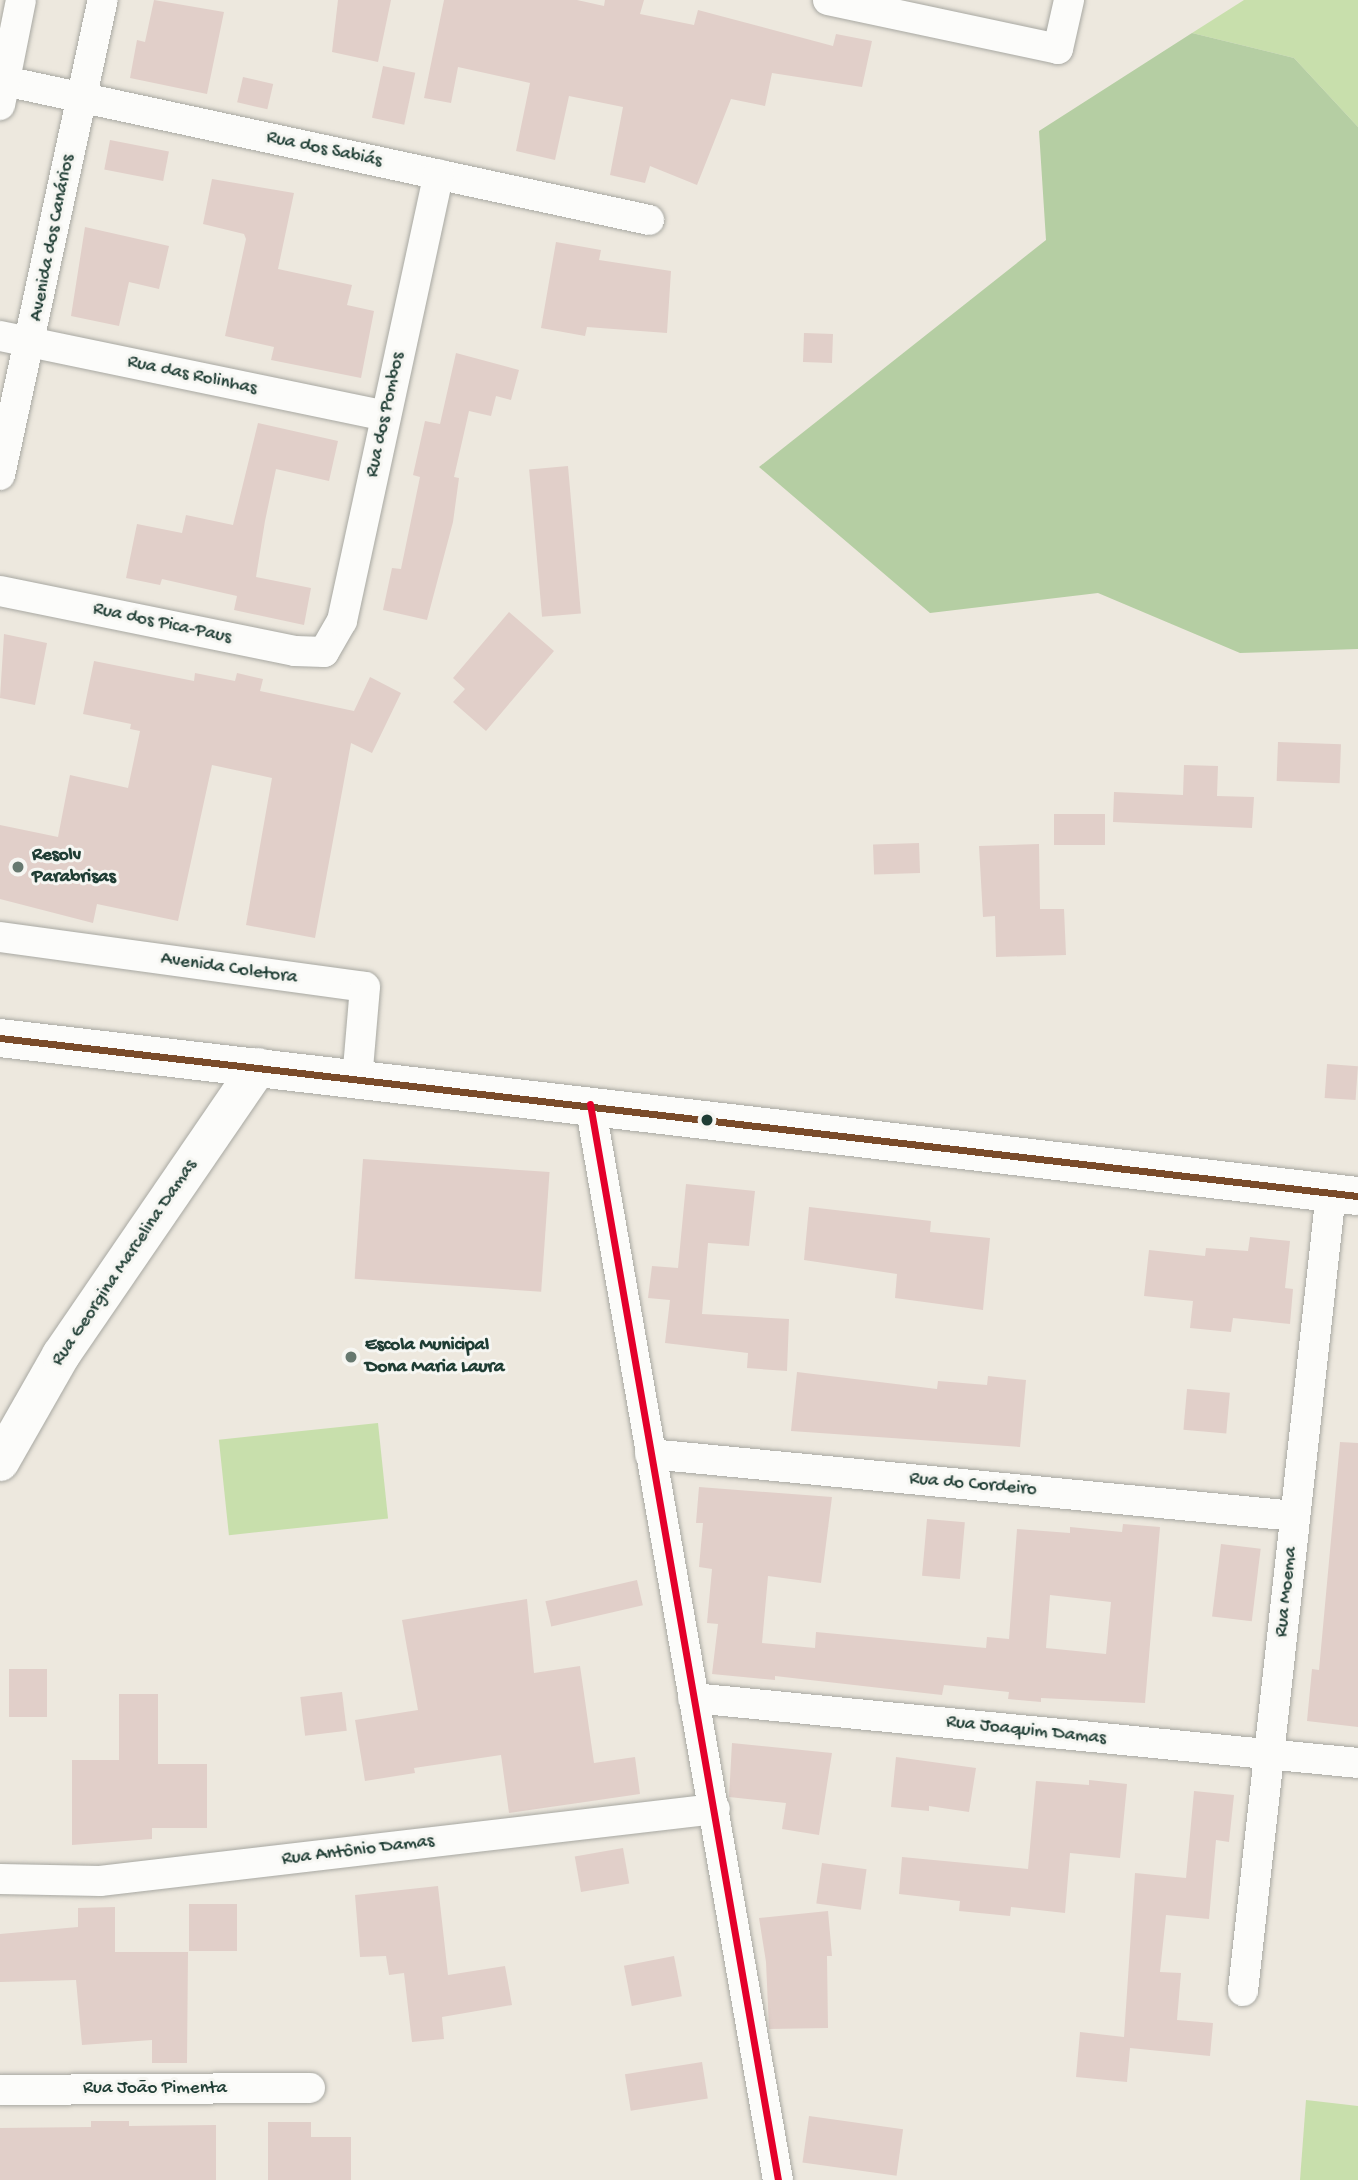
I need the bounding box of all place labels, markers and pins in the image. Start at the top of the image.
place label: Resolv Parabrisas [32,845,116,889]
marker: Resolv Parabrisas [10,859,26,875]
unlabelled marker [700,1113,714,1127]
place label: Escola Municipal Dona Maria Laura [365,1335,505,1379]
marker: Escola Municipal Dona Maria Laura [343,1349,359,1365]

